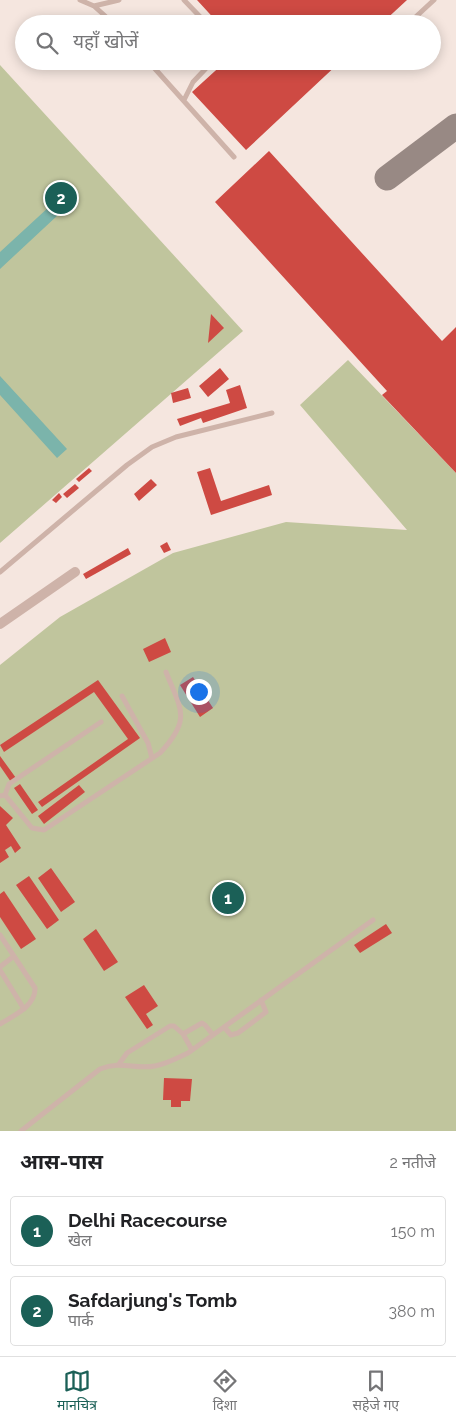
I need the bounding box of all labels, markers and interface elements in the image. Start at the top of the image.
search box [15,15,441,70]
icon: search [33,29,61,57]
text: यहाँ खोजें [73,30,138,52]
pin: 2 [45,179,77,217]
your location [186,679,212,705]
pin: 1 [212,879,244,917]
text: आस-पास [20,1149,103,1174]
text: 2 नतीजे [390,1153,436,1172]
text: Delhi Racecourse [68,1209,227,1231]
text: 1 [33,1222,41,1241]
text: 150 m [391,1222,435,1241]
text: खेल [68,1231,92,1250]
text: Safdarjung's Tomb [68,1289,237,1311]
text: 2 [32,1302,42,1321]
text: 380 m [388,1302,435,1321]
text: पार्क [68,1311,94,1330]
tab: मानचित्र [57,1367,97,1416]
tab: दिशा [211,1367,239,1416]
tab: सहेजे गए [353,1367,399,1416]

